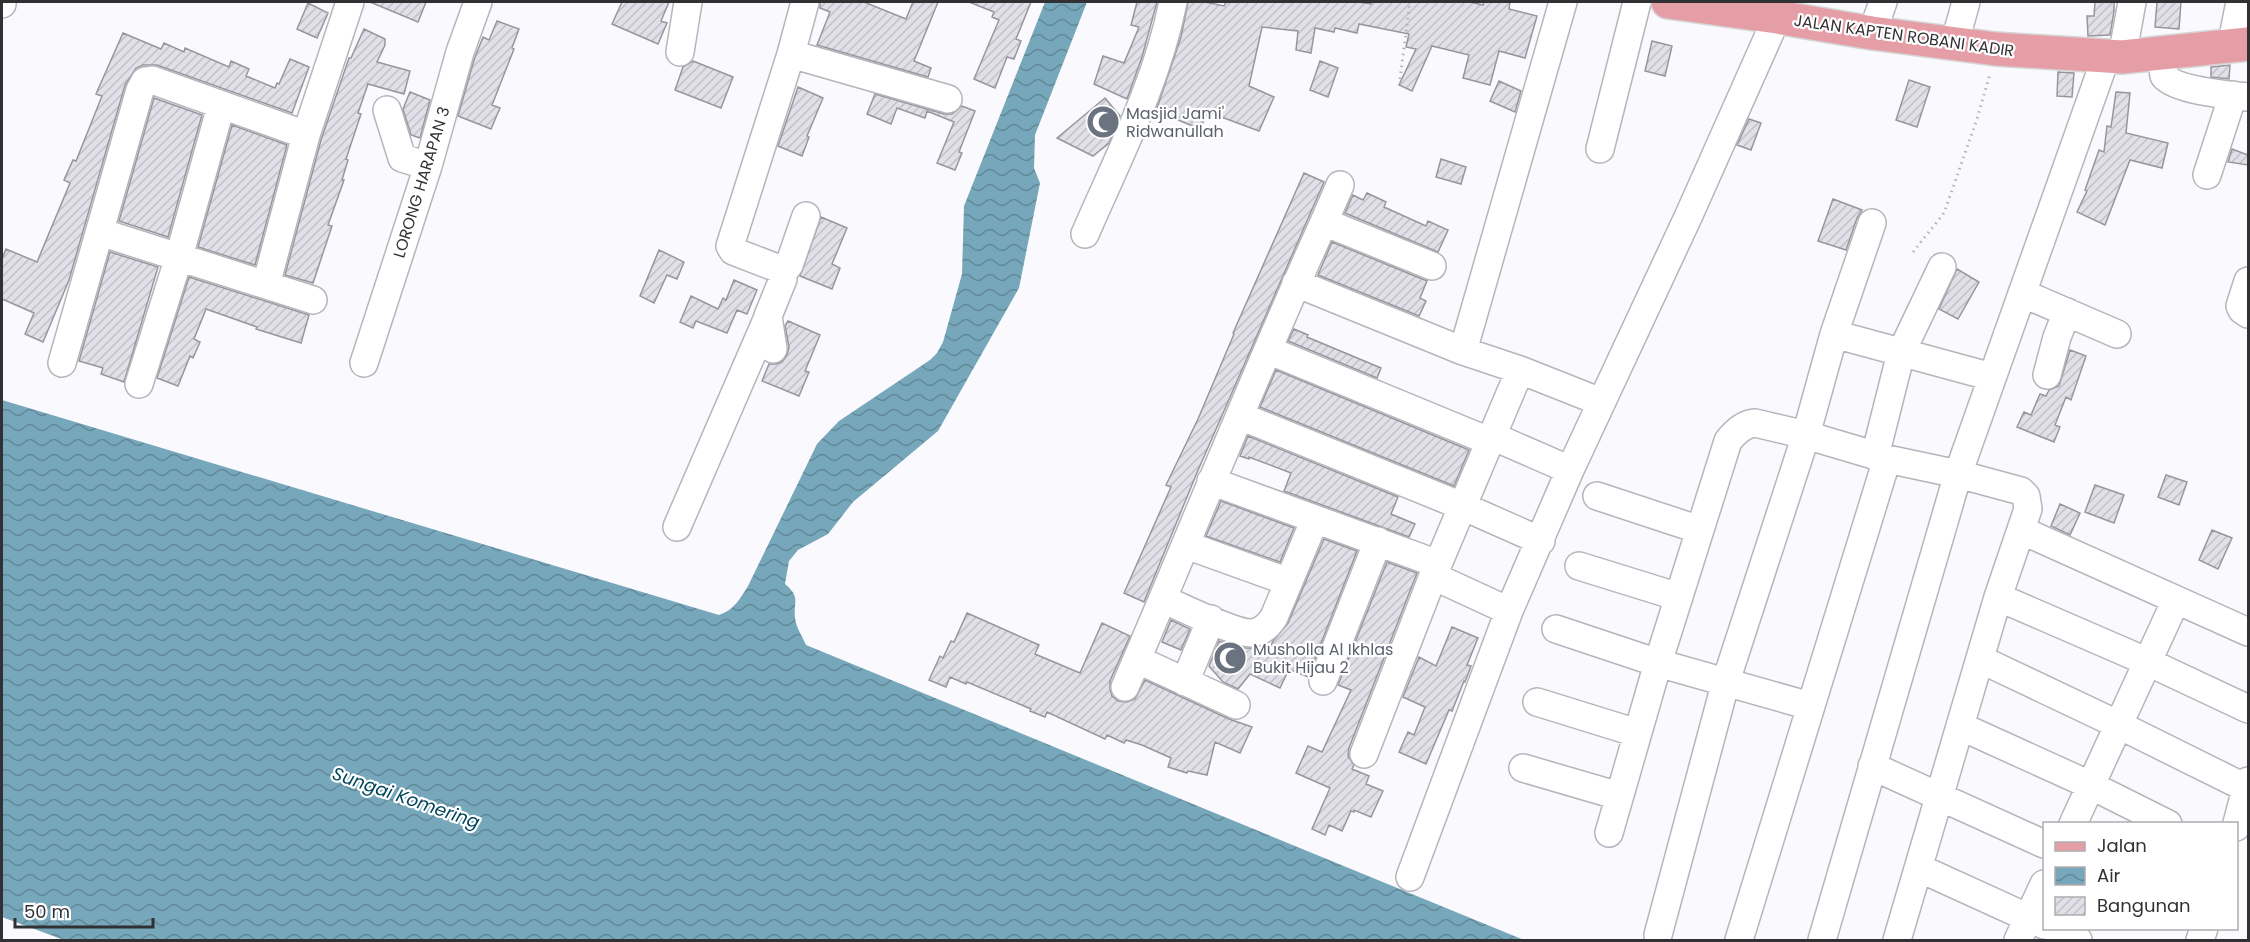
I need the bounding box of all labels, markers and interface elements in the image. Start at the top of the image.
street label: JALAN KAPTEN ROBANI KADIR [1792,9,2016,62]
place label: Masjid Jami' Ridwanullah [1126,102,1224,143]
street label: LORONG HARAPAN 3 [388,104,455,261]
mosque icon: Masjid Jami' Ridwanullah [1085,104,1121,140]
place label: Musholla Al Ikhlas Bukit Hijau 2 [1253,638,1393,679]
mosque icon: Musholla Al Ikhlas Bukit Hijau 2 [1212,640,1248,676]
water label: Sungai Komering [329,761,483,834]
legend [2043,822,2238,930]
text: Jalan [2097,833,2147,858]
text: Air [2097,863,2121,888]
scale bar [15,891,153,929]
text: Bangunan [2097,893,2191,918]
text: 50 m [24,899,70,924]

